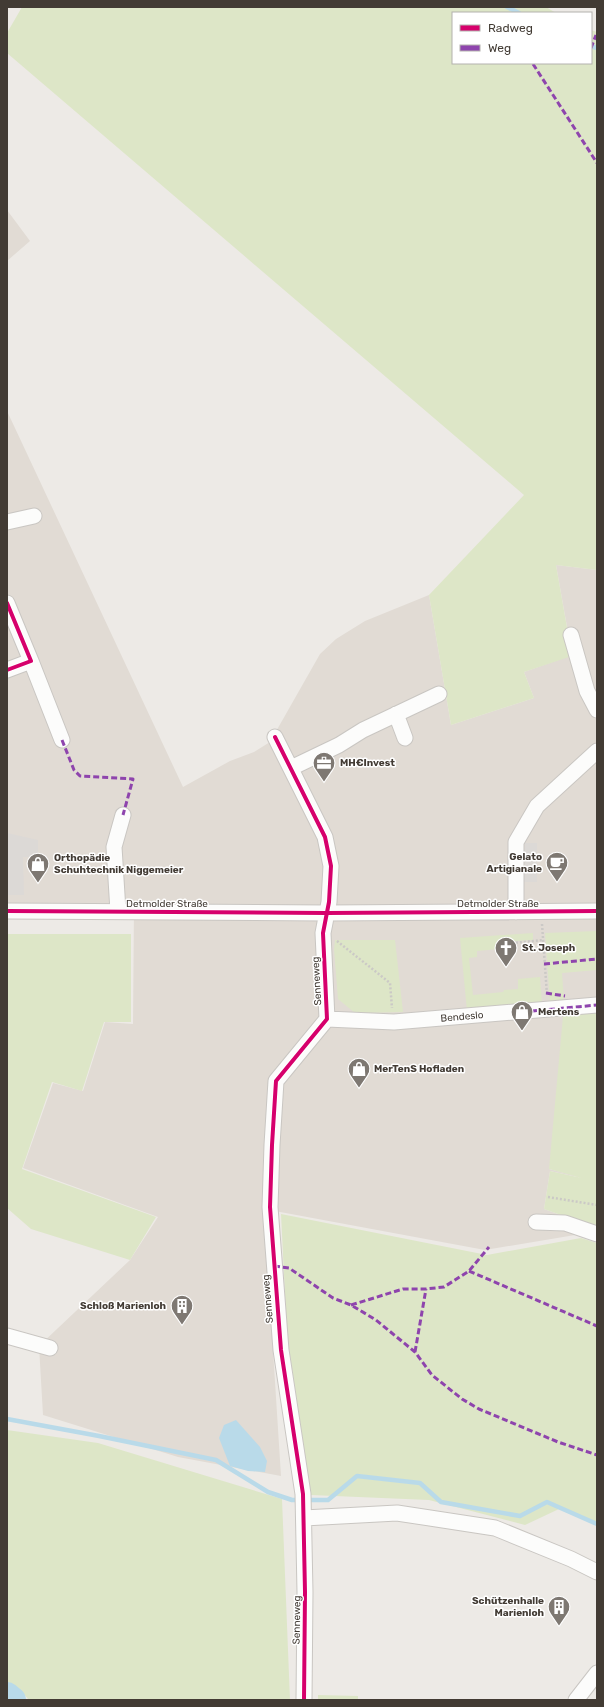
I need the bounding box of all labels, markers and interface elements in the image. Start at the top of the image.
legend [452,12,592,64]
text: Radweg [488,21,533,35]
text: Weg [488,41,511,55]
office icon: MH€Invest [311,750,337,783]
place label: MH€Invest [340,757,395,769]
cafe icon: Gelato Artigianale [544,850,570,883]
shop icon: Orthopädie Schuhtechnik Niggemeier [25,851,51,884]
place label: Gelato Artigianale [487,851,542,875]
place label: Orthopädie Schuhtechnik Niggemeier [54,852,184,876]
street label: Detmolder Straße [126,898,208,910]
street label: Detmolder Straße [457,898,539,910]
church icon: St. Joseph [493,935,519,968]
place label: St. Joseph [522,942,575,954]
street label: Senneweg [310,956,324,1006]
shop icon: Mertens [509,999,535,1032]
place label: Mertens [538,1006,580,1018]
street label: Bendeslo [440,1009,484,1025]
shop icon: MerTenS Hofladen [346,1056,372,1089]
place label: MerTenS Hofladen [374,1063,464,1075]
street label: Senneweg [260,1274,276,1324]
building icon: Schloß Marienloh [169,1293,195,1326]
place label: Schloß Marienloh [80,1300,166,1312]
building icon: Schützenhalle Marienloh [546,1594,572,1627]
street label: Senneweg [291,1595,303,1645]
place label: Schützenhalle Marienloh [472,1595,544,1619]

